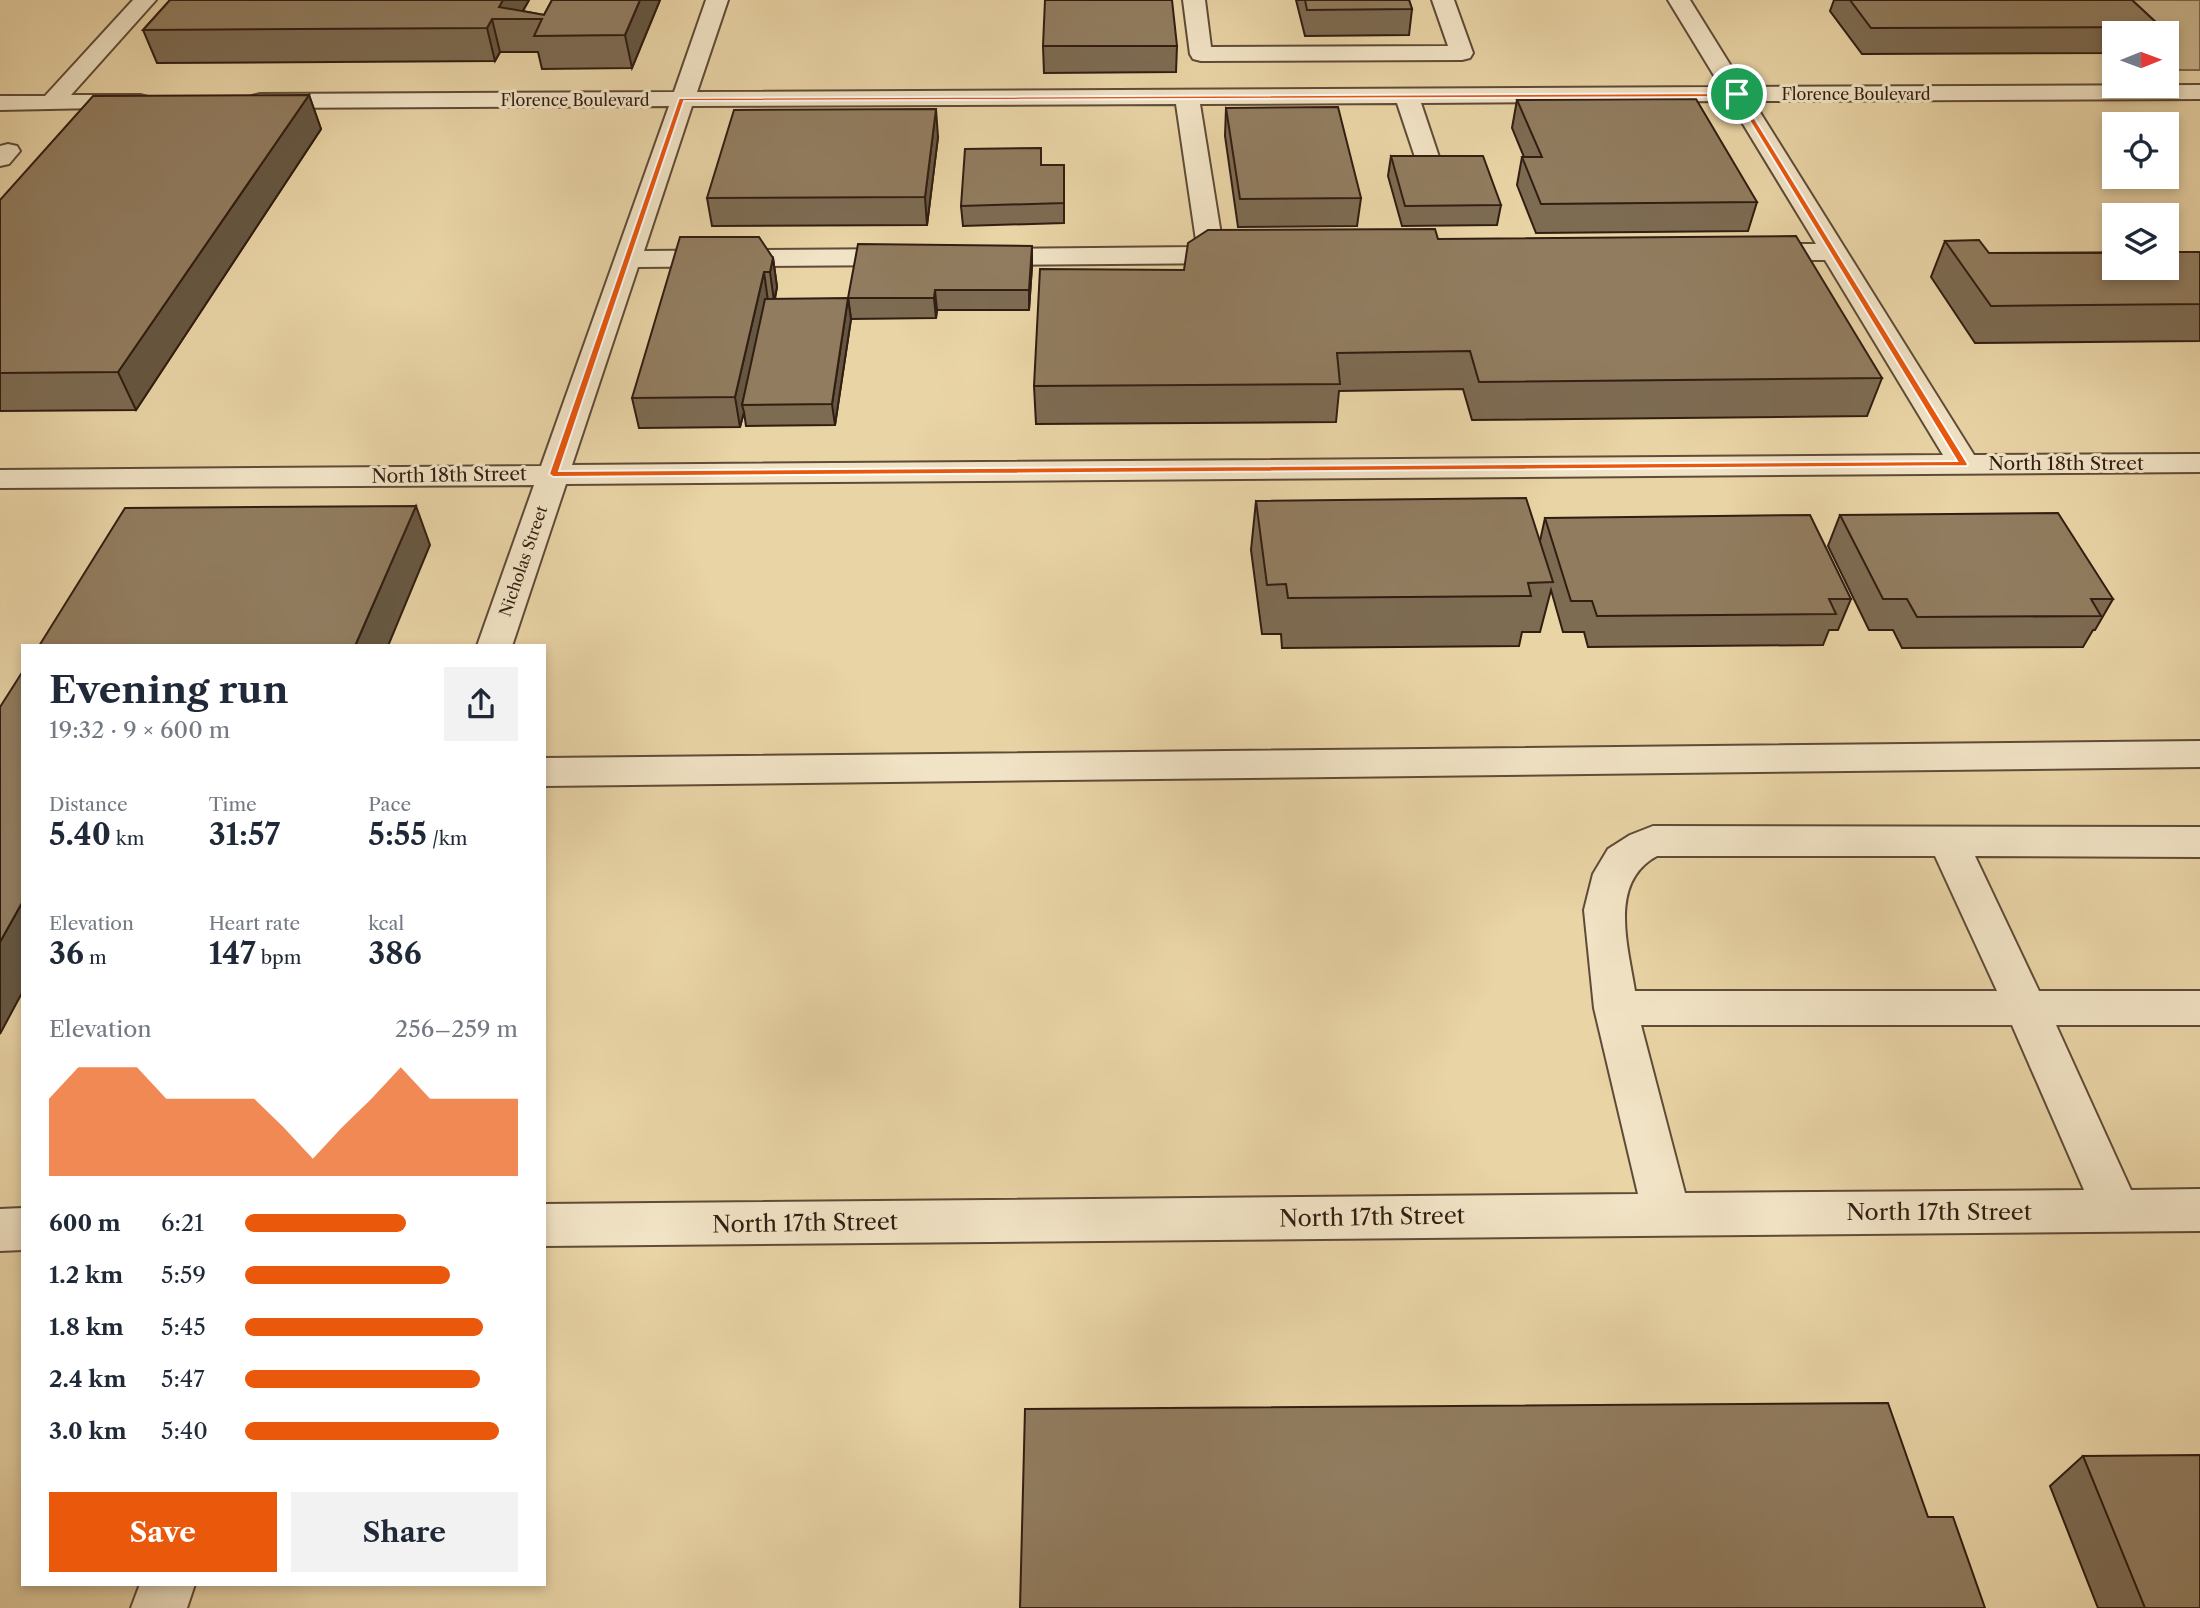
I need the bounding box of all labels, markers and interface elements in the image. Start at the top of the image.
north arrow [2102,21,2179,98]
map controls [2102,21,2179,280]
pin [1707,64,1767,124]
icon: arrive [1718,75,1756,113]
street label: Florence Boulevard [1781,84,1931,104]
street label: Florence Boulevard [500,90,650,110]
button: locate [2102,112,2179,189]
button: layers [2102,203,2179,280]
street label: North 18th Street [1988,452,2144,475]
street label: North 18th Street [371,462,527,488]
street label: Nicholas Street [495,503,551,619]
text: Evening run [49,666,289,713]
button: share [444,667,518,741]
text: 19:32 · 9 × 600 m [49,716,230,744]
text: Distance [49,793,128,816]
text: Time [209,793,257,816]
text: Pace [368,793,411,816]
text: 5.40 [49,816,111,853]
text: 31:57 [209,816,280,853]
text: 5:55 [368,816,427,853]
text: km [111,827,145,850]
text: /km [427,827,468,850]
text: Elevation [49,912,134,935]
text: Heart rate [209,912,300,935]
text: kcal [368,912,404,935]
text: 36 [49,935,84,972]
text: 147 [209,935,256,972]
text: 386 [368,935,422,972]
text: m [84,946,107,969]
text: bpm [256,946,302,969]
text: Elevation [49,1015,152,1043]
text: 256–259 m [395,1015,518,1043]
street label: North 17th Street [1846,1198,2032,1226]
street label: North 17th Street [1279,1201,1465,1233]
street label: North 17th Street [712,1207,898,1239]
text: 600 m [49,1209,121,1237]
text: 6:21 [161,1209,204,1237]
text: 1.2 km [49,1261,123,1289]
text: 5:59 [161,1261,206,1289]
text: 1.8 km [49,1313,124,1341]
text: 5:45 [161,1313,206,1341]
text: 2.4 km [49,1365,126,1393]
text: 5:47 [161,1365,205,1393]
text: 3.0 km [49,1417,127,1445]
text: 5:40 [161,1417,208,1445]
button: Save [49,1492,277,1572]
button: Share [291,1492,518,1572]

